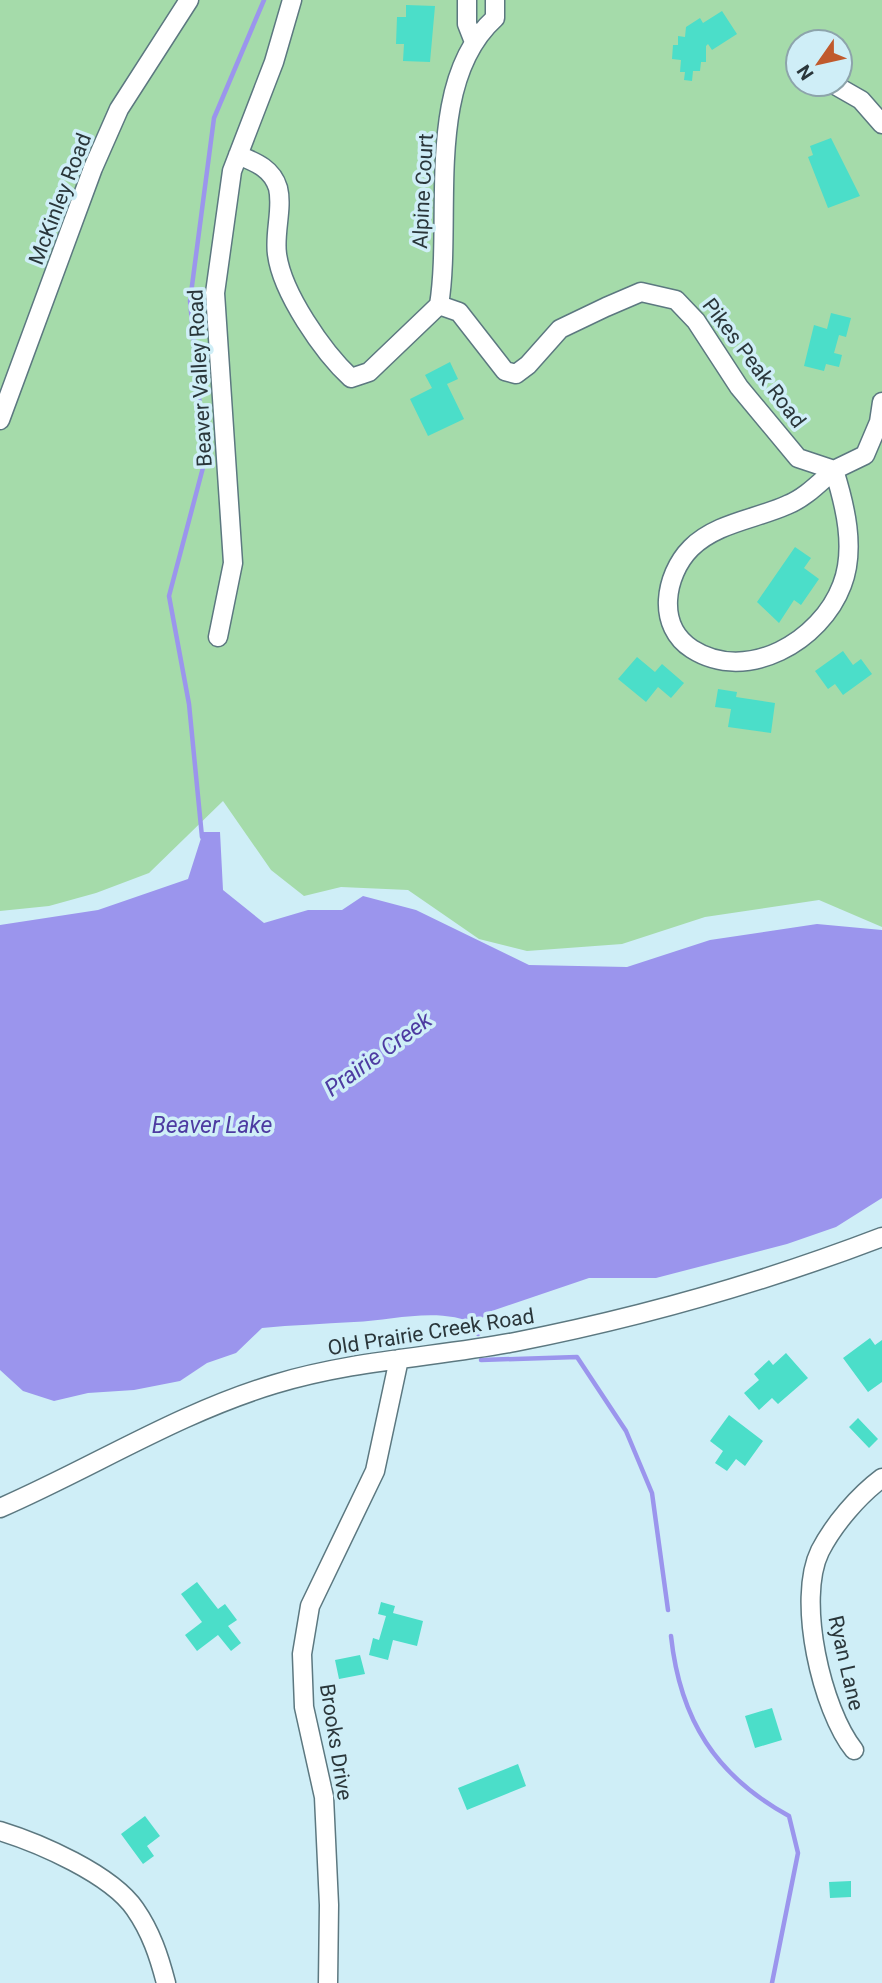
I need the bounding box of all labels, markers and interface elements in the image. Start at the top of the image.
north arrow [784,28,854,98]
text: N [792,60,819,84]
street label: McKinley Road [24,130,96,268]
street label: Alpine Court [408,133,438,249]
street label: Beaver Valley Road [183,289,217,467]
street label: Pikes Peak Road [698,294,810,432]
water label: Prairie Creek [319,1006,438,1102]
water label: Beaver Lake [152,1112,272,1139]
street label: Old Prairie Creek Road [326,1304,536,1360]
street label: Ryan Lane [823,1613,869,1713]
street label: Brooks Drive [315,1682,357,1802]

